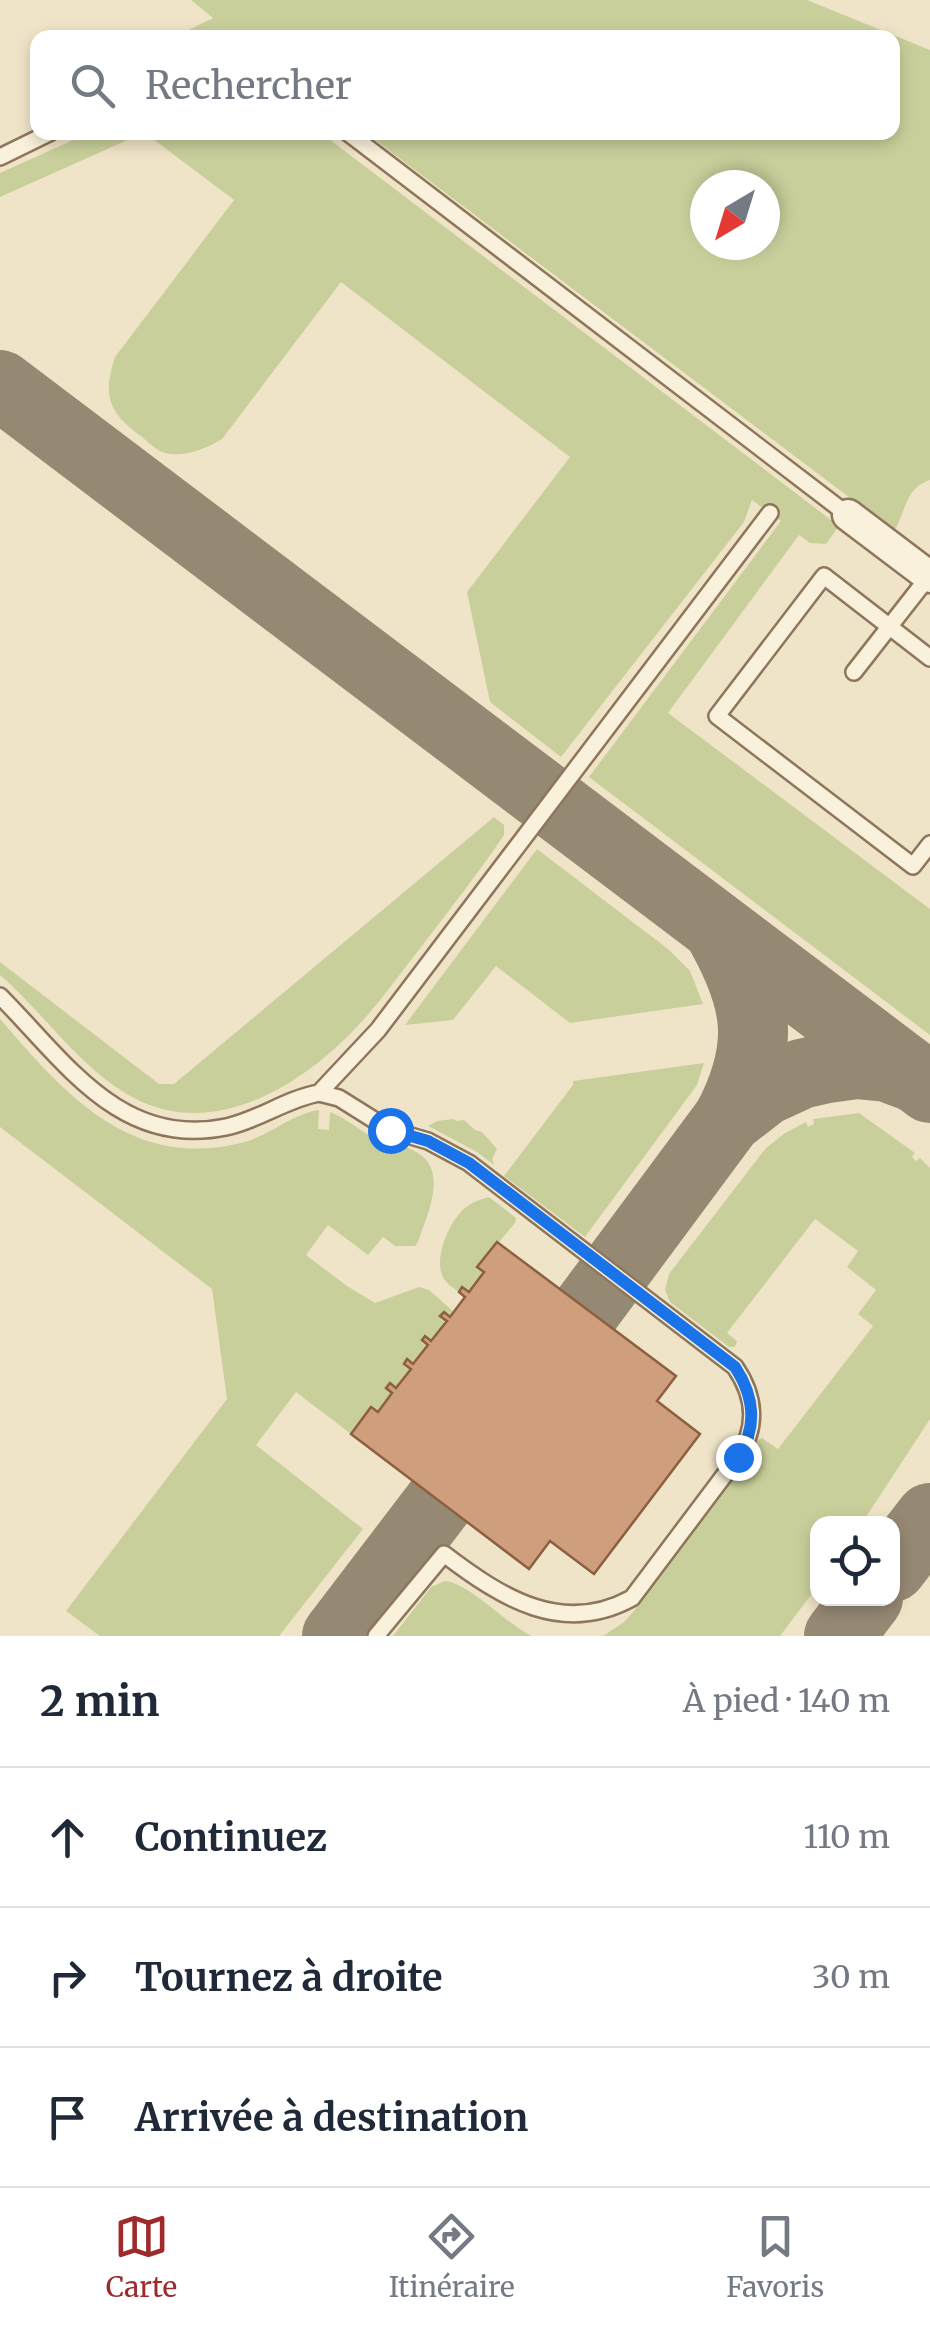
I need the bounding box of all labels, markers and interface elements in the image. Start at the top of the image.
search box [30,30,900,140]
icon: search [65,58,120,113]
text: Rechercher [145,62,352,109]
north arrow [690,170,780,260]
route start [368,1108,414,1154]
route end [716,1435,762,1481]
map controls [810,1516,900,1606]
button: locate [810,1516,900,1606]
text: 2 min [40,1675,160,1727]
text: À pied · 140 m [683,1681,890,1721]
icon: ahead [40,1810,95,1865]
text: Continuez [135,1814,327,1861]
text: 110 m [803,1817,890,1857]
icon: right [40,1950,95,2005]
text: Tournez à droite [135,1954,443,2001]
text: 30 m [812,1957,890,1997]
icon: arrive [40,2090,95,2145]
text: Arrivée à destination [135,2094,528,2141]
tab: Carte [106,2209,177,2305]
tab: Itinéraire [389,2209,515,2305]
tab: Favoris [726,2209,824,2305]

